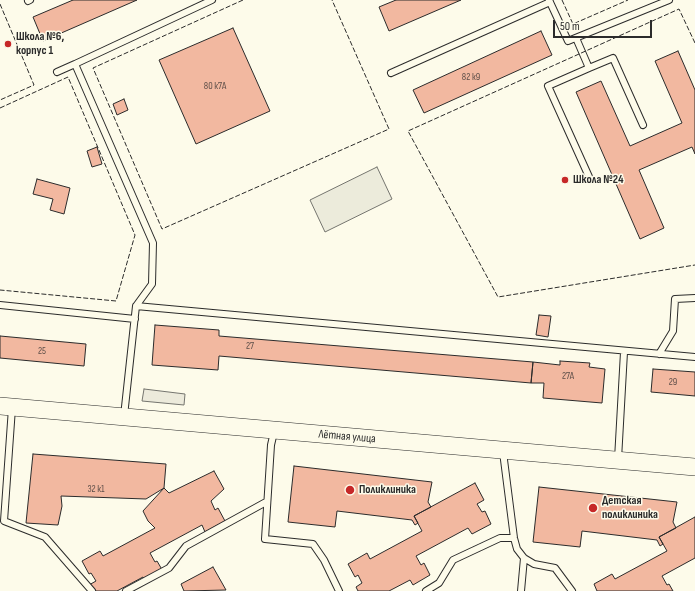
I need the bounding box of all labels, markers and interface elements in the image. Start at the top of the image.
scale bar [555,12,654,38]
text: 50 m [560,19,580,34]
place label: Школа №6, корпус 1 [16,30,64,58]
marker: Школа №6, корпус 1 [3,39,13,49]
house number: 82 к9 [462,71,480,83]
house number: 80 к7А [204,80,226,92]
place label: Школа №24 [573,173,624,187]
marker: Школа №24 [560,175,570,185]
house number: 27 [246,340,254,352]
house number: 25 [38,345,46,357]
house number: 27А [562,370,574,382]
house number: 29 [669,376,677,388]
street label: Лётная улица [318,427,376,447]
house number: 32 к1 [87,483,105,495]
place label: Поликлиника [359,483,416,497]
marker: Поликлиника [344,484,356,496]
place label: Детская поликлиника [602,494,658,522]
marker: Детская поликлиника [587,502,599,514]

